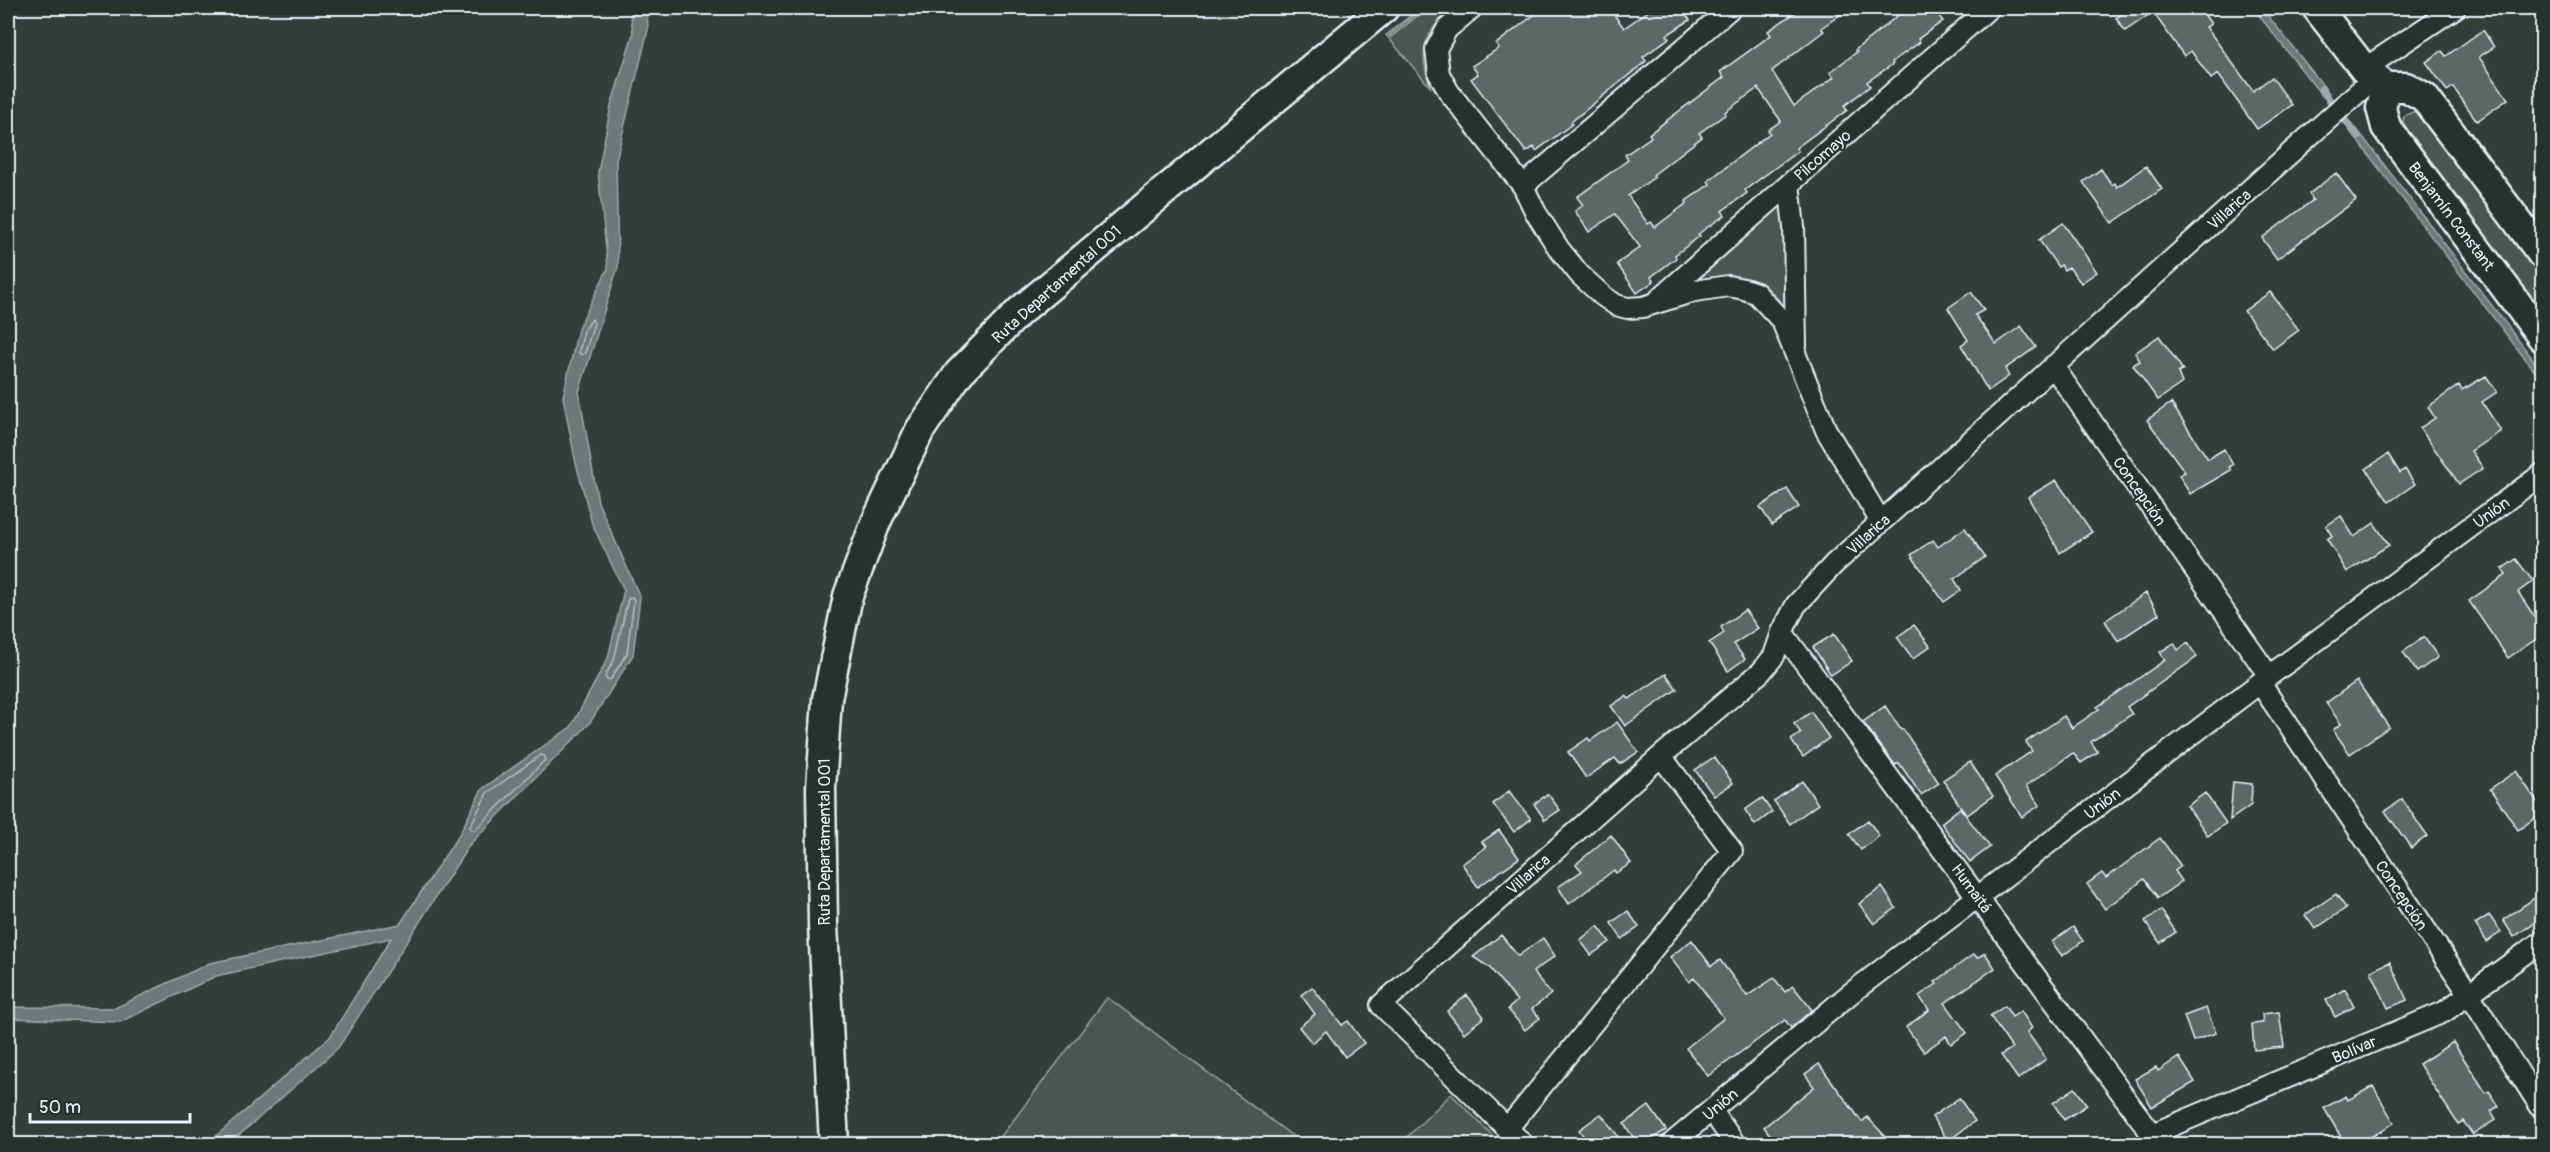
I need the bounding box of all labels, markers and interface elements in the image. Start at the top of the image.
street label: Pilcomayo [1790,125,1855,186]
street label: Benjamín Constant [2404,158,2499,275]
street label: Villarica [2204,185,2256,234]
street label: Ruta Departamental 001 [988,221,1125,348]
street label: Concepción [2108,453,2170,530]
street label: Unión [2469,493,2514,533]
street label: Villarica [1843,510,1895,559]
street label: Ruta Departamental 001 [815,758,835,926]
street label: Unión [2080,784,2125,824]
street label: Villarica [1503,850,1555,899]
street label: Concepción [2371,857,2432,934]
street label: Humaitá [1947,860,1996,917]
street label: Bolívar [2329,1032,2380,1068]
street label: Unión [1699,1084,1743,1125]
scale bar [30,1086,190,1124]
text: 50 m [39,1096,81,1119]

